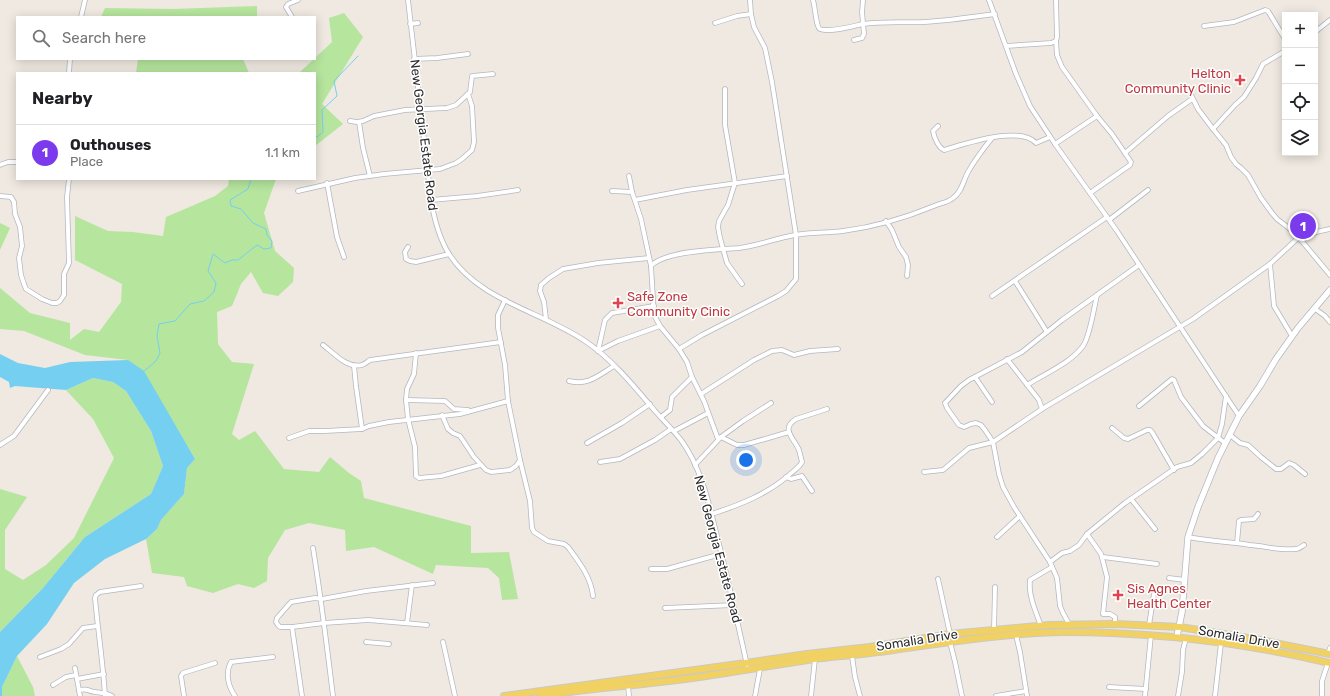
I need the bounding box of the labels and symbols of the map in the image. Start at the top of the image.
street label: New Georgia Estate Road [406,59,441,212]
place label: Helton Community Clinic [1125,66,1231,96]
marker: Helton Community Clinic [1234,74,1246,86]
pin: 1 [1290,211,1316,241]
place label: Safe Zone Community Cinic [627,289,730,319]
marker: Safe Zone Community Cinic [612,297,624,309]
your location [736,450,756,470]
street label: New Georgia Estate Road [690,474,745,625]
place label: Sis Agnes Health Center [1127,581,1211,611]
marker: Sis Agnes Health Center [1112,589,1124,601]
street label: Somalia Drive [1197,622,1281,652]
street label: Somalia Drive [875,626,959,654]

